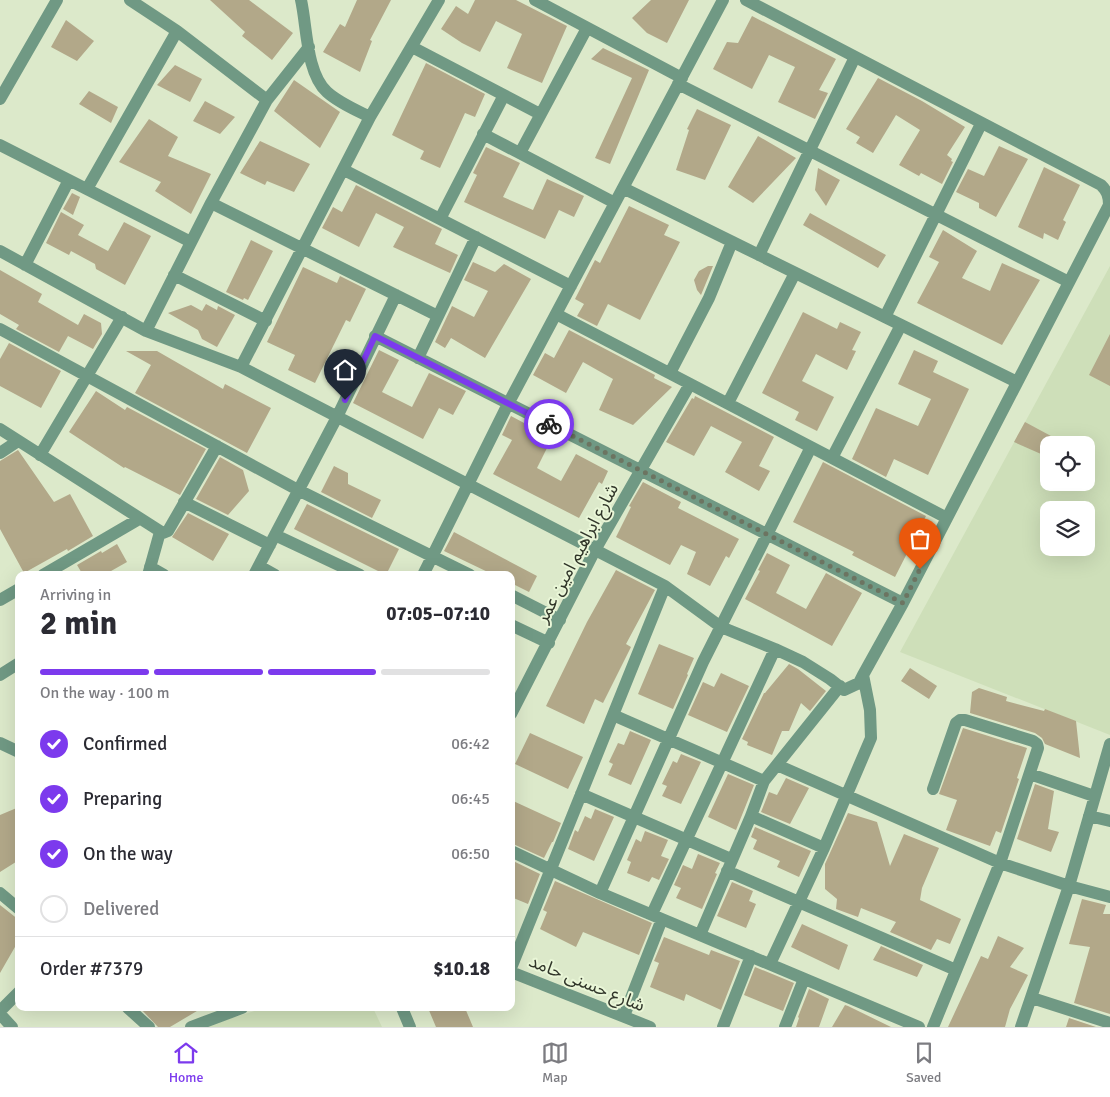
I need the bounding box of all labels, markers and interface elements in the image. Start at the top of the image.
pin [324,349,366,400]
icon: home [331,356,359,384]
courier [524,399,574,449]
icon: bike [535,410,563,438]
map controls [1040,436,1095,556]
button: locate [1040,436,1095,491]
street label: شارع ابراهيم امين عمر [531,480,626,629]
button: layers [1040,501,1095,556]
pin [899,518,941,569]
icon: bag [906,525,934,553]
text: Arriving in [40,585,111,605]
text: 07:05–07:10 [386,602,490,626]
text: 2 min [40,604,117,643]
text: On the way · 100 m [40,683,170,703]
icon: check [40,730,68,758]
text: Confirmed [83,732,167,756]
text: 06:42 [451,734,490,754]
icon: check [40,785,68,813]
text: Preparing [83,787,162,811]
text: 06:45 [451,789,490,809]
icon: check [40,840,68,868]
text: On the way [83,842,173,866]
text: 06:50 [451,844,490,864]
text: Delivered [83,897,159,921]
street label: شارع حسنى حامد [525,950,648,1019]
text: Order #7379 [40,957,143,981]
text: $10.18 [433,957,490,981]
tab: Home [169,1039,204,1086]
tab: Map [541,1039,569,1086]
tab: Saved [906,1039,941,1086]

